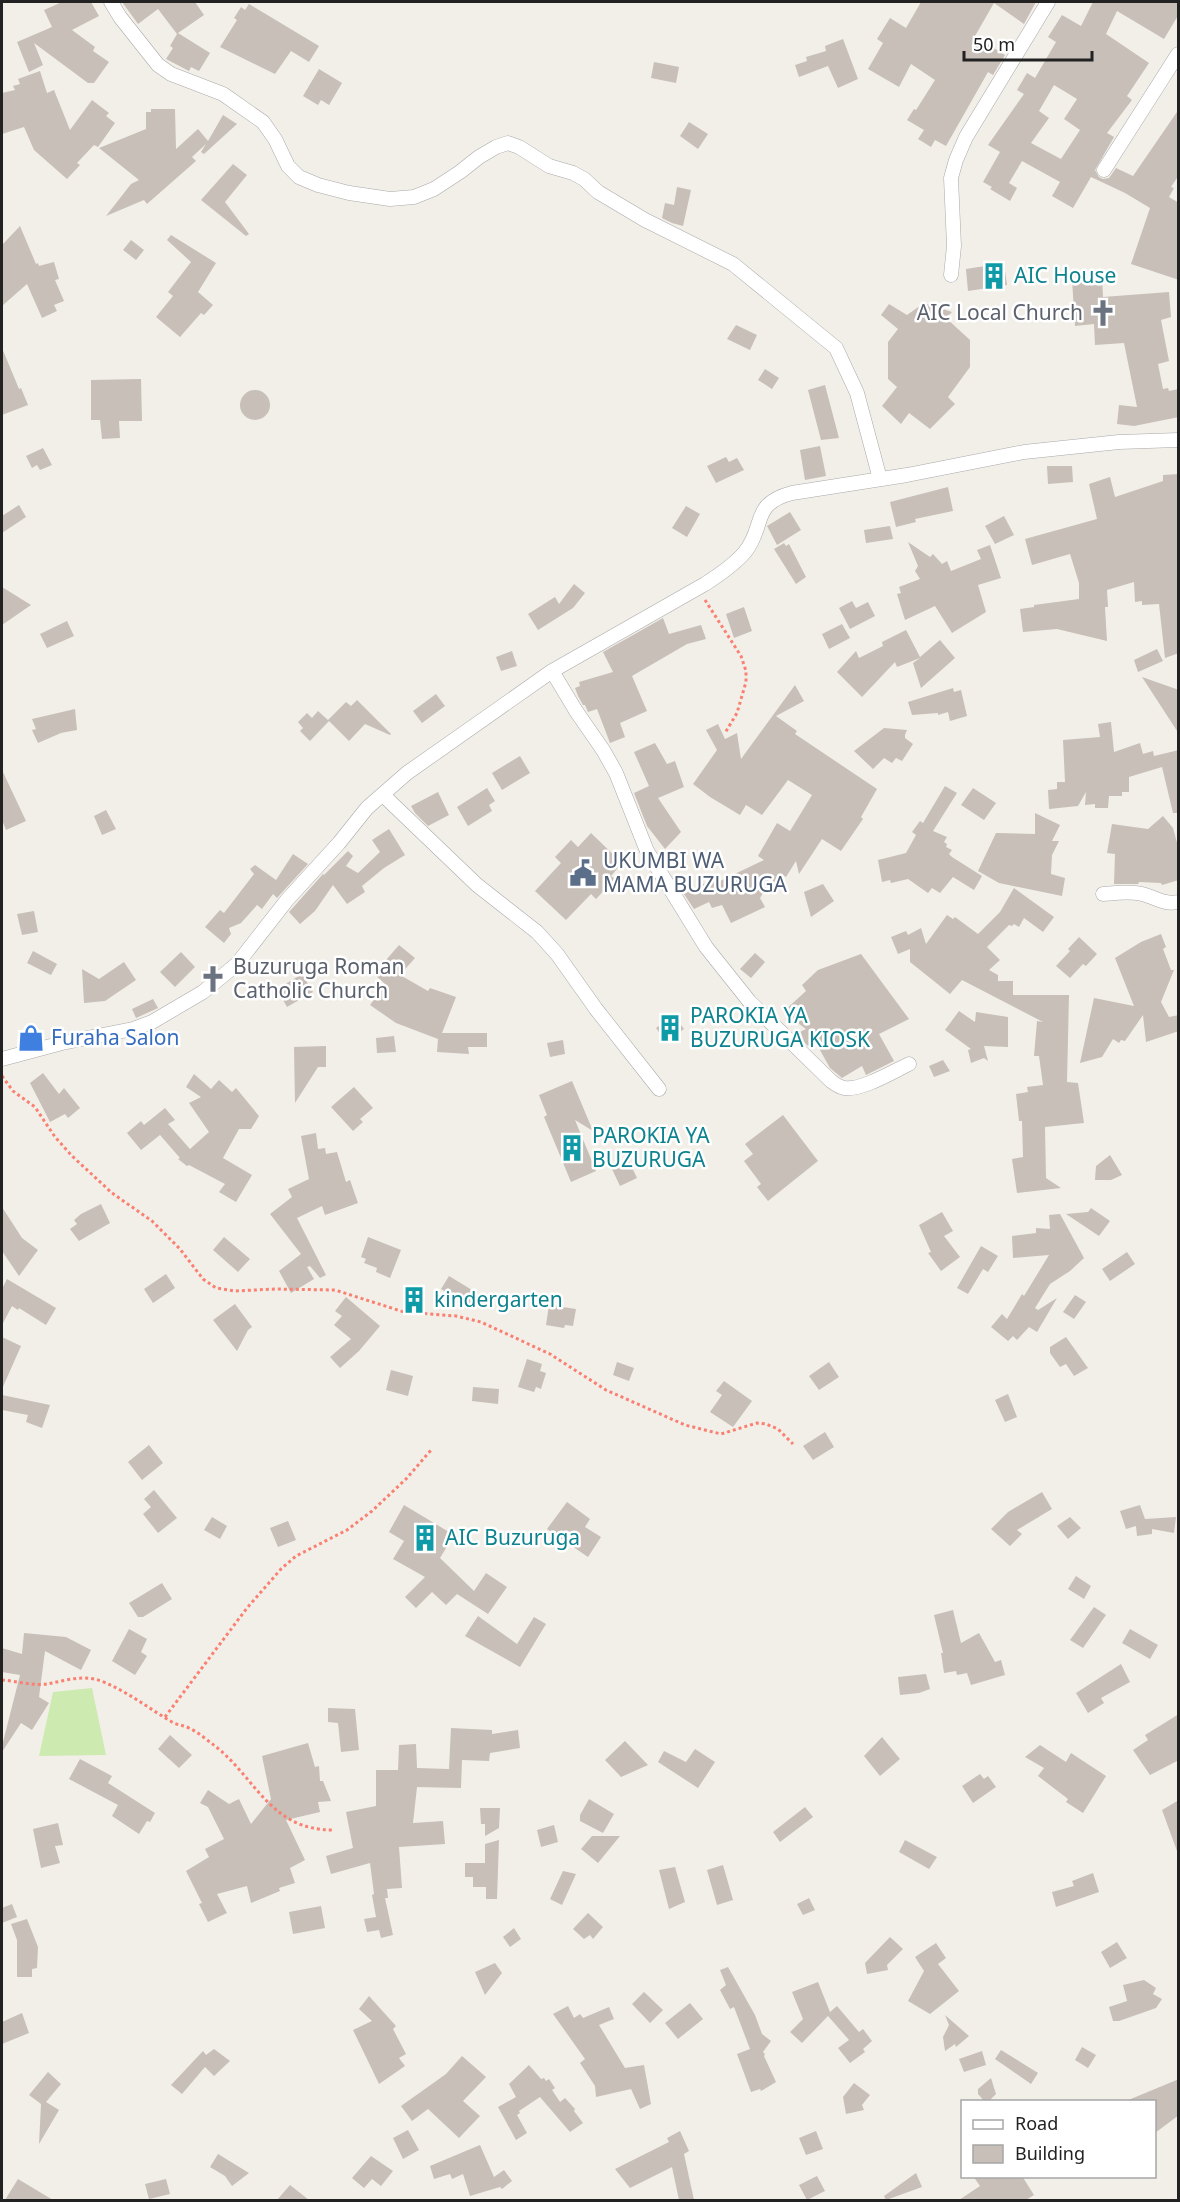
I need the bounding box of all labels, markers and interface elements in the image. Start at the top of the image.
scale bar [964,24,1092,62]
text: 50 m [973,32,1015,56]
building icon: AIC House [979,261,1009,291]
place label: AIC House [1014,261,1116,289]
place label: AIC Local Church [917,298,1083,326]
church icon: AIC Local Church [1088,298,1118,328]
place label: UKUMBI WA MAMA BUZURUGA [603,846,787,898]
public building icon: UKUMBI WA MAMA BUZURUGA [568,858,598,888]
place label: Buzuruga Roman Catholic Church [233,952,404,1004]
church icon: Buzuruga Roman Catholic Church [198,964,228,994]
place label: PAROKIA YA BUZURUGA KIOSK [690,1001,870,1053]
building icon: PAROKIA YA BUZURUGA KIOSK [655,1013,685,1043]
shop icon: Furaha Salon [16,1023,46,1053]
place label: Furaha Salon [51,1023,180,1051]
place label: PAROKIA YA BUZURUGA [592,1121,710,1173]
building icon: PAROKIA YA BUZURUGA [557,1133,587,1163]
building icon: kindergarten [399,1285,429,1315]
place label: kindergarten [434,1285,563,1313]
building icon: AIC Buzuruga [410,1523,440,1553]
place label: AIC Buzuruga [445,1523,580,1551]
legend [961,2100,1156,2178]
text: Road [1015,2111,1058,2135]
text: Building [1015,2141,1085,2165]

